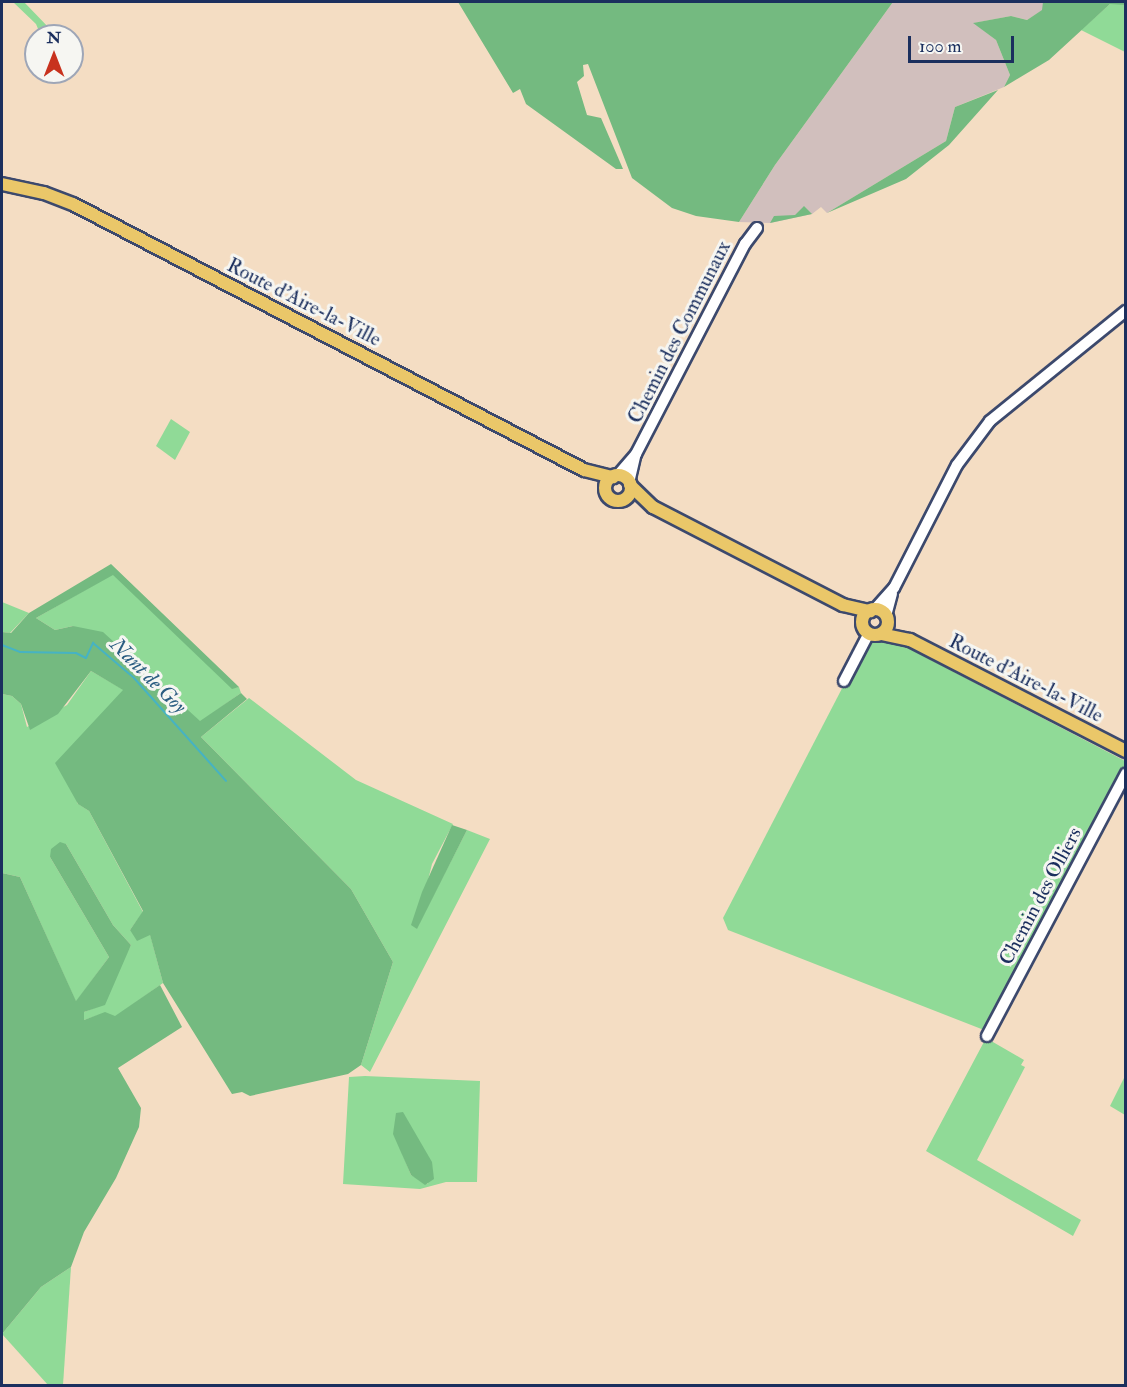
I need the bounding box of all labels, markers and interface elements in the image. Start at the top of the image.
north arrow [24,24,84,84]
scale bar [911,24,1018,62]
text: N [47,28,61,48]
text: 100 m [919,35,962,58]
street label: Chemin des Communaux [623,237,735,427]
street label: Route d'Aire-la-Ville [223,253,385,351]
street label: Route d'Aire-la-Ville [945,629,1107,727]
water label: Nant de Goy [105,633,191,719]
street label: Chemin des Olliers [994,823,1086,969]

